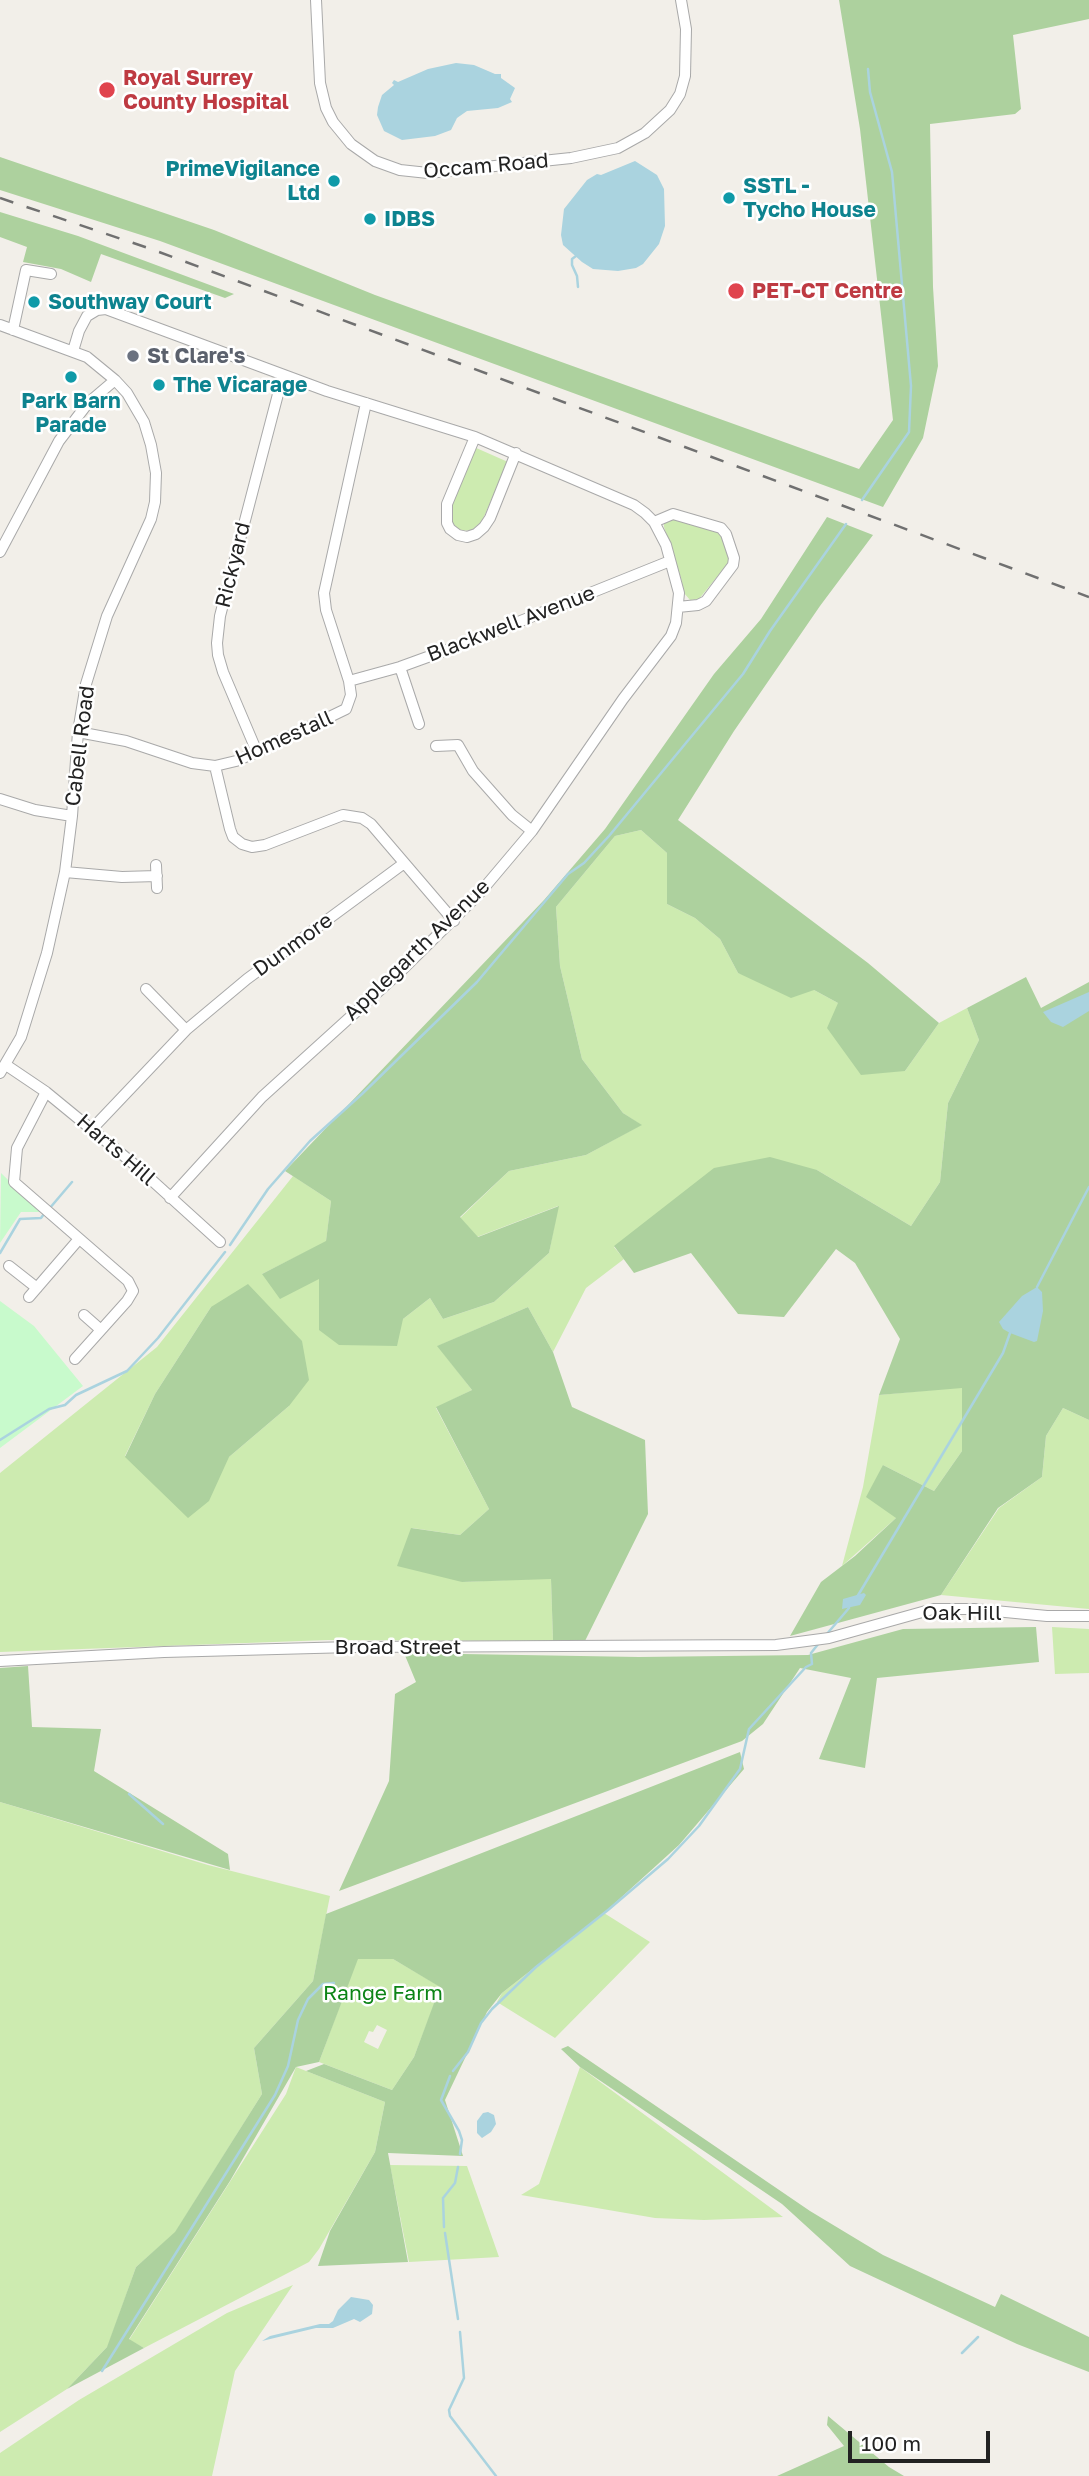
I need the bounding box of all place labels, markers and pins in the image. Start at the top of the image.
place label: Royal Surrey County Hospital [123,65,289,115]
marker: Royal Surrey County Hospital [97,80,117,100]
place label: PrimeVigilance Ltd [166,156,320,206]
marker: PrimeVigilance Ltd [326,173,342,189]
place label: SSTL - Tycho House [743,173,876,223]
marker: SSTL - Tycho House [721,190,737,206]
place label: IDBS [384,206,435,232]
marker: IDBS [362,211,378,227]
place label: PET-CT Centre [752,278,903,304]
marker: PET-CT Centre [726,281,746,301]
place label: Southway Court [48,289,212,315]
marker: Southway Court [26,294,42,310]
place label: St Clare's [147,343,246,369]
marker: St Clare's [125,348,141,364]
marker: Park Barn Parade [63,369,79,385]
place label: The Vicarage [173,372,307,398]
marker: The Vicarage [151,377,167,393]
place label: Park Barn Parade [21,388,121,438]

